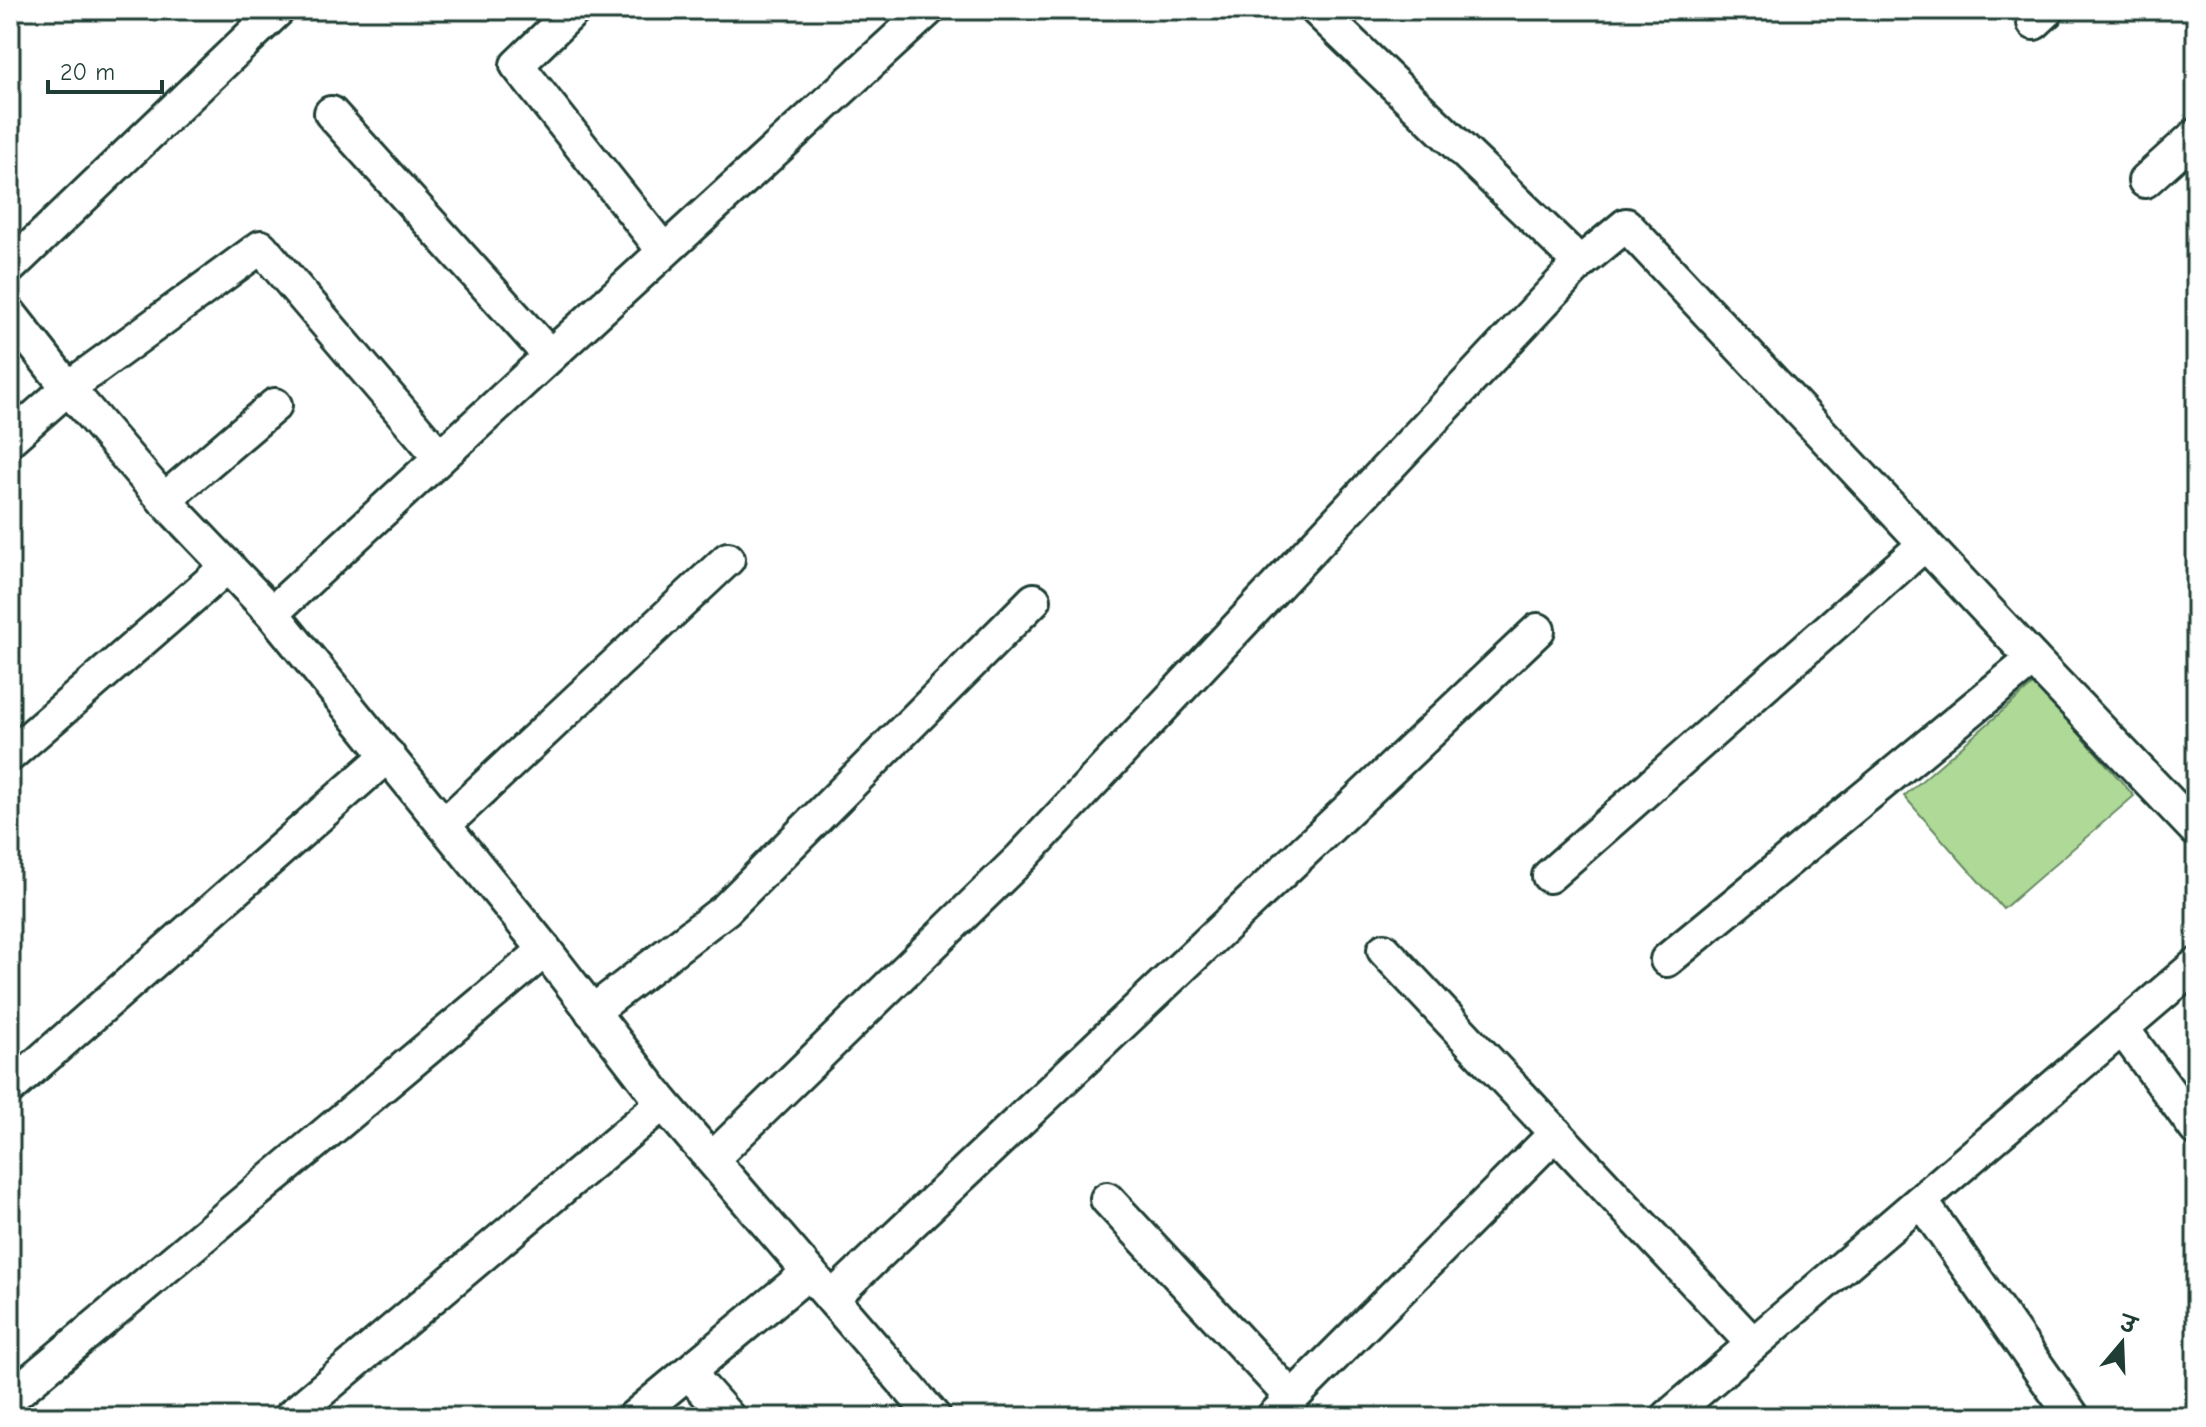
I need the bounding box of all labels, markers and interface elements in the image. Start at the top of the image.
scale bar [48,44,162,94]
text: 20 m [60,58,115,86]
north arrow [2082,1303,2162,1383]
text: उ [2115,1310,2142,1340]

